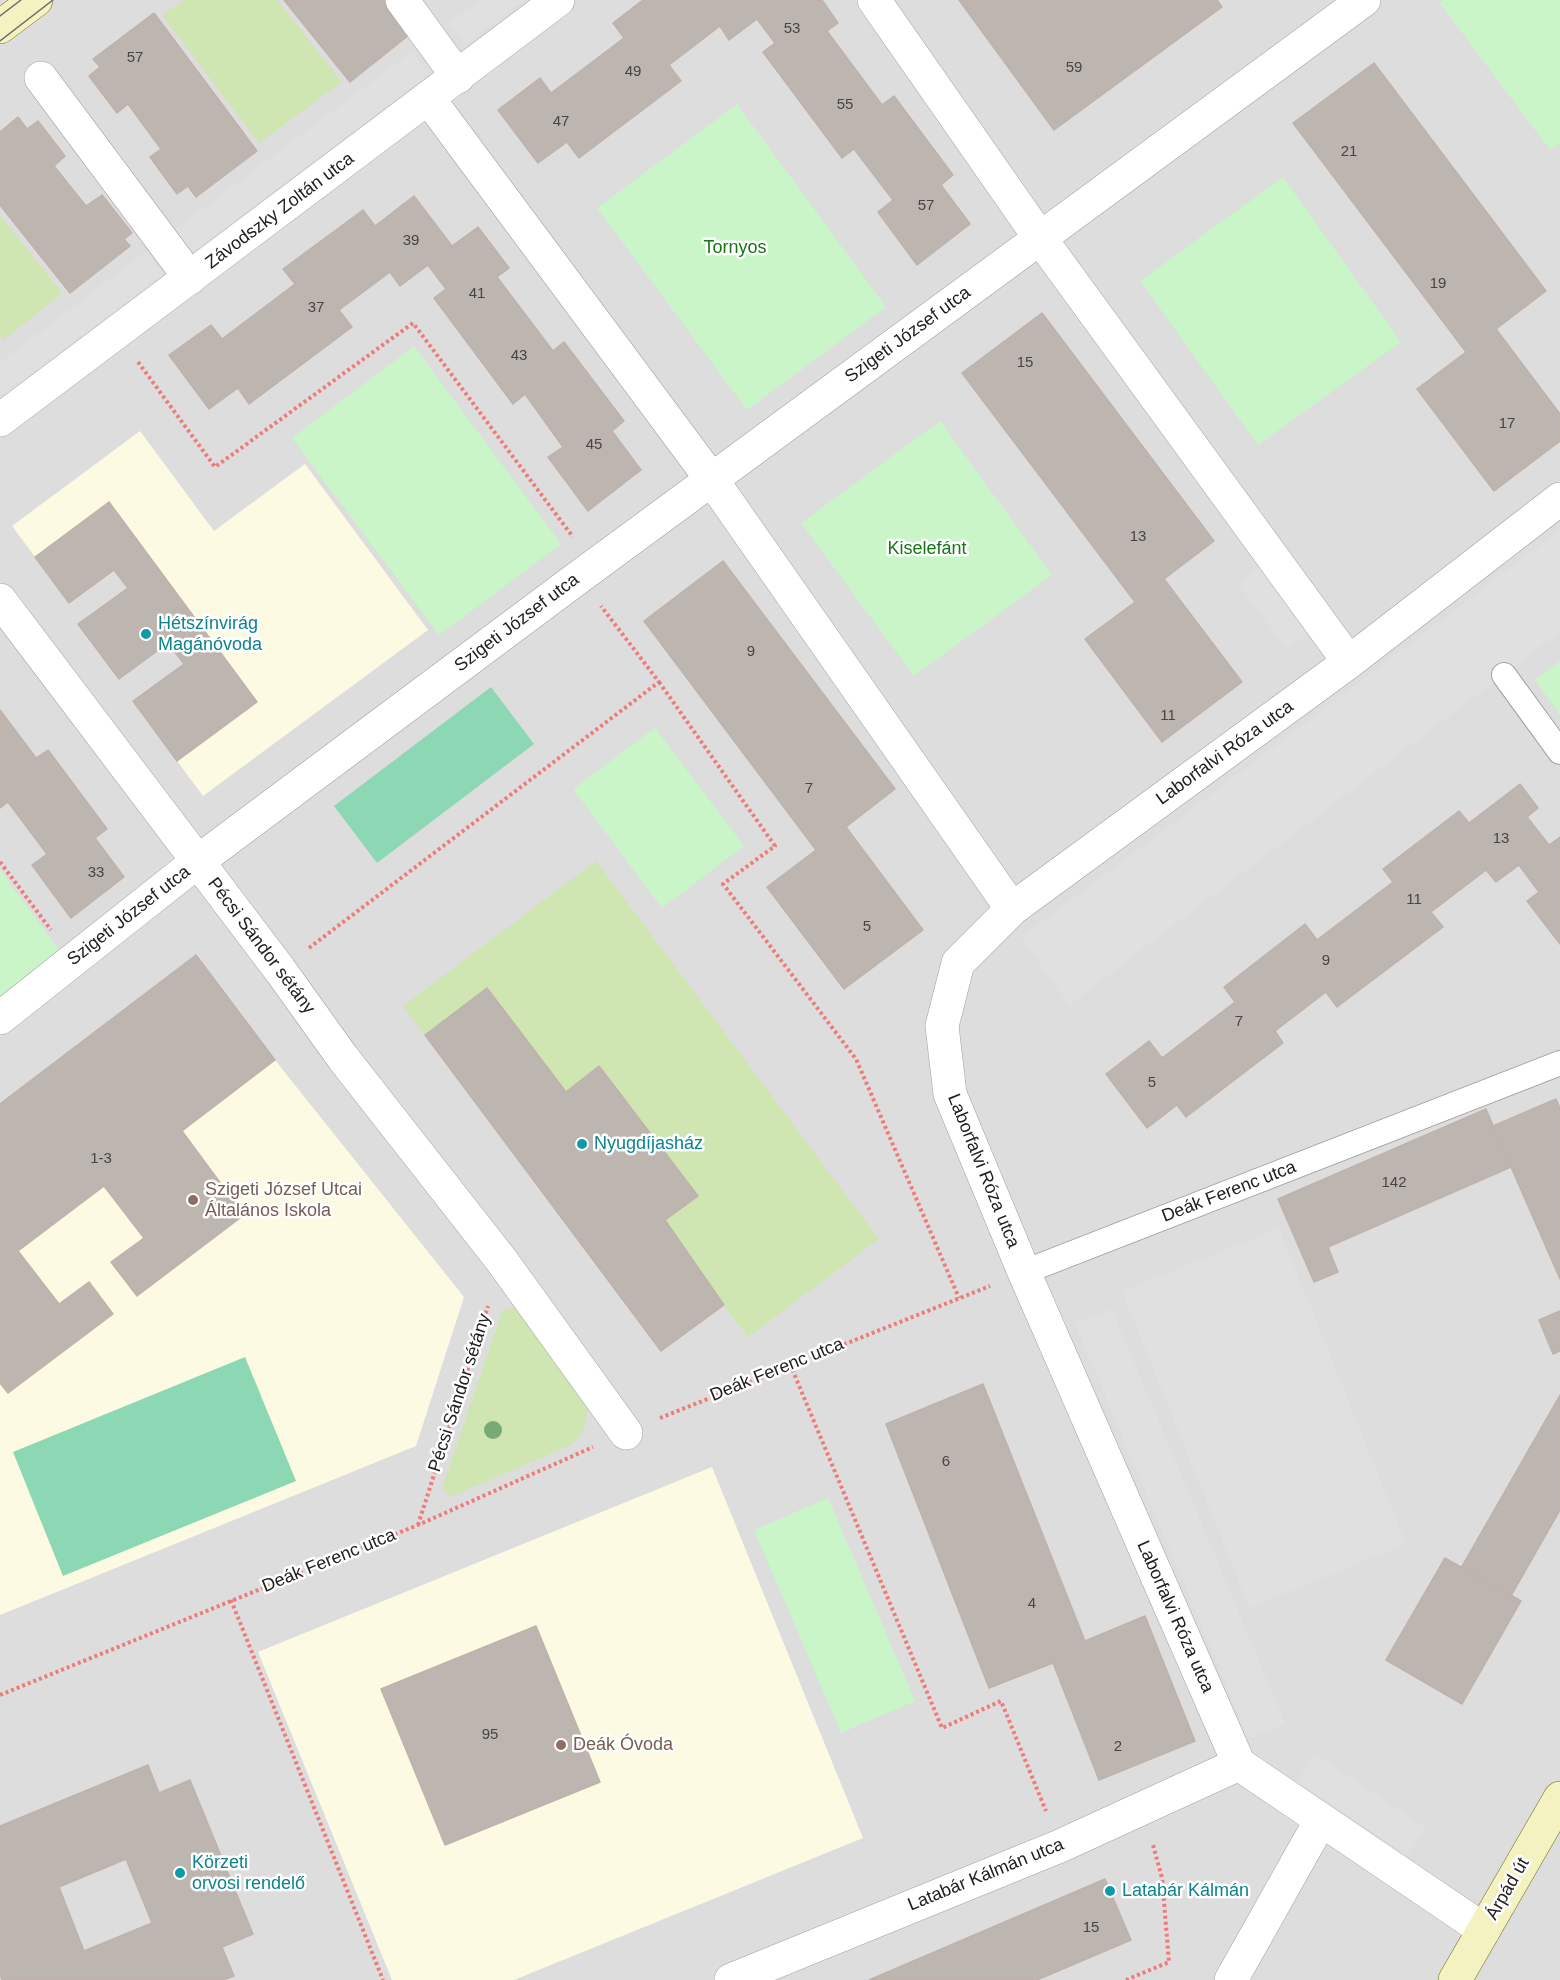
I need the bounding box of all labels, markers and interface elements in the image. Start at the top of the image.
house number: 53 [784,20,800,38]
house number: 57 [127,49,143,67]
house number: 59 [1066,59,1082,77]
house number: 49 [625,63,641,81]
house number: 55 [837,96,853,114]
house number: 47 [553,113,569,131]
house number: 21 [1341,143,1357,161]
street label: Závodszky Zoltán utca [202,148,358,274]
house number: 57 [918,197,934,215]
house number: 39 [403,232,419,250]
park label: Tornyos [703,237,767,259]
house number: 19 [1430,275,1446,293]
street label: Szigeti József utca [841,282,975,388]
house number: 41 [469,285,485,303]
house number: 37 [308,299,324,317]
house number: 43 [511,347,527,365]
house number: 15 [1017,354,1033,372]
house number: 17 [1499,415,1515,433]
house number: 45 [586,436,602,454]
house number: 13 [1130,528,1146,546]
park label: Kiselefánt [887,538,967,560]
street label: Szigeti József utca [451,569,583,677]
place label: Hétszínvirág Magánóvoda [158,613,262,656]
marker: Hétszínvirág Magánóvoda [139,627,153,641]
house number: 9 [747,643,755,661]
street label: Laborfalvi Róza utca [1152,696,1298,810]
house number: 11 [1160,707,1176,725]
house number: 7 [805,780,813,798]
house number: 13 [1493,830,1509,848]
street label: Szigeti József utca [63,861,195,971]
house number: 33 [88,864,104,882]
street label: Pécsi Sándor sétány [203,874,319,1018]
house number: 11 [1406,891,1422,909]
house number: 5 [863,918,871,936]
house number: 9 [1322,952,1330,970]
house number: 7 [1235,1013,1243,1031]
house number: 5 [1148,1074,1156,1092]
street label: Laborfalvi Róza utca [942,1091,1024,1251]
place label: Nyugdíjasház [594,1133,703,1155]
marker: Nyugdíjasház [575,1137,589,1151]
house number: 1-3 [90,1150,112,1168]
street label: Deák Ferenc utca [1159,1156,1299,1228]
house number: 142 [1381,1174,1407,1192]
place label: Szigeti József Utcai Általános Iskola [205,1179,362,1222]
marker: Szigeti József Utcai Általános Iskola [186,1193,200,1207]
street label: Pécsi Sándor sétány [424,1311,496,1475]
street label: Deák Ferenc utca [707,1333,847,1407]
house number: 6 [942,1453,950,1471]
street label: Deák Ferenc utca [259,1524,399,1598]
street label: Laborfalvi Róza utca [1132,1538,1218,1696]
house number: 4 [1028,1595,1036,1613]
house number: 95 [482,1726,498,1744]
place label: Deák Óvoda [573,1734,673,1756]
marker: Deák Óvoda [554,1738,568,1752]
house number: 2 [1114,1738,1122,1756]
street label: Latabár Kálmán utca [905,1834,1067,1916]
place label: Körzeti orvosi rendelő [192,1852,305,1894]
street label: Árpád út [1482,1854,1534,1924]
marker: Körzeti orvosi rendelő [173,1866,187,1880]
place label: Latabár Kálmán [1122,1880,1249,1902]
marker: Latabár Kálmán [1103,1884,1117,1898]
house number: 15 [1083,1919,1099,1937]

